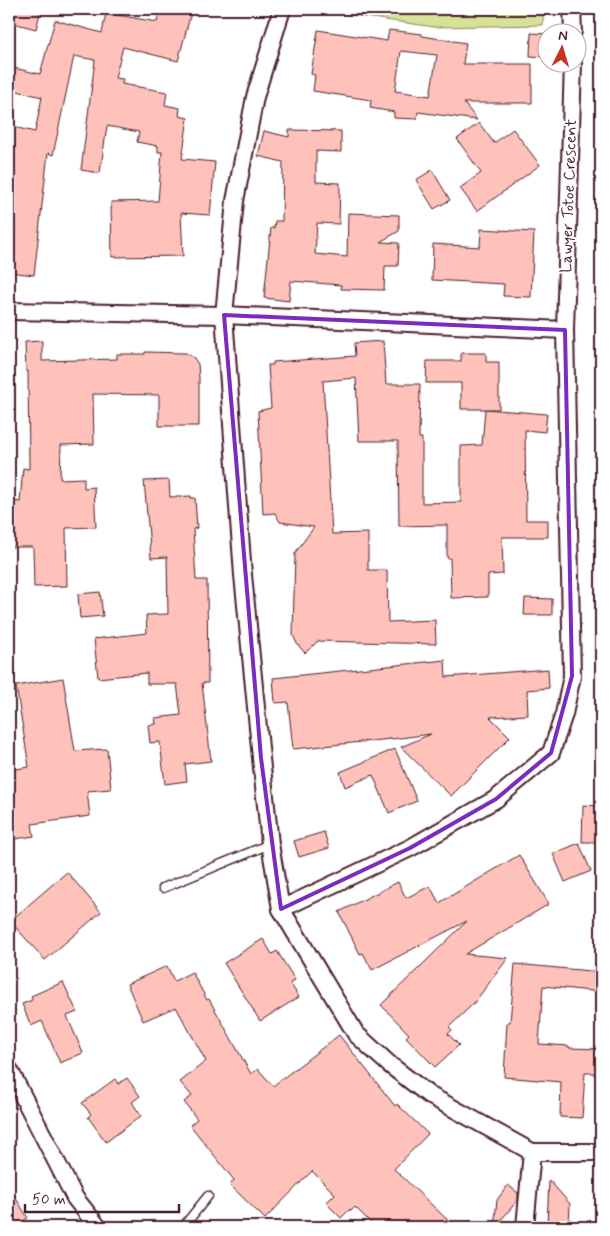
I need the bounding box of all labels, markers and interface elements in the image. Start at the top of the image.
north arrow [538,22,588,72]
text: N [558,27,568,45]
street label: Lawyer Totoe Crescent [556,118,582,273]
scale bar [25,1181,179,1213]
text: 50 m [32,1190,66,1210]

